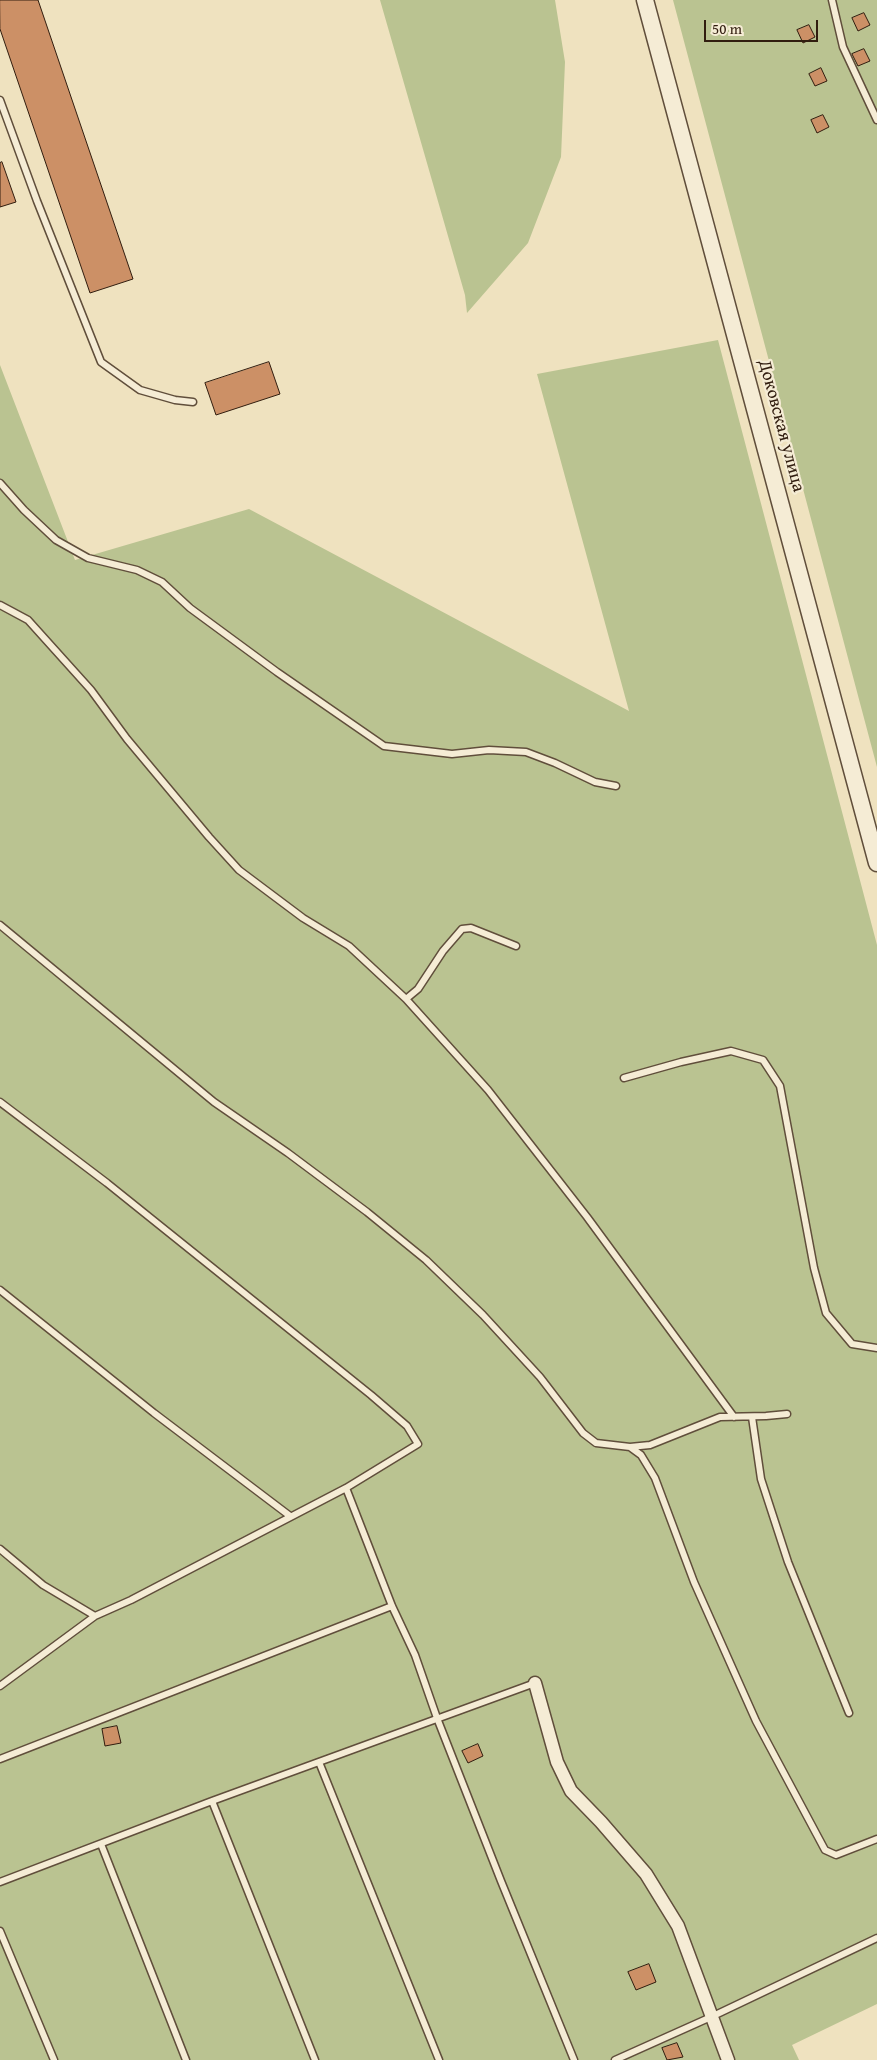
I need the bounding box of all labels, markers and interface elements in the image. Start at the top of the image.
scale bar [707,10,821,42]
text: 50 m [712,18,742,39]
street label: Доковская улица [753,358,809,494]

